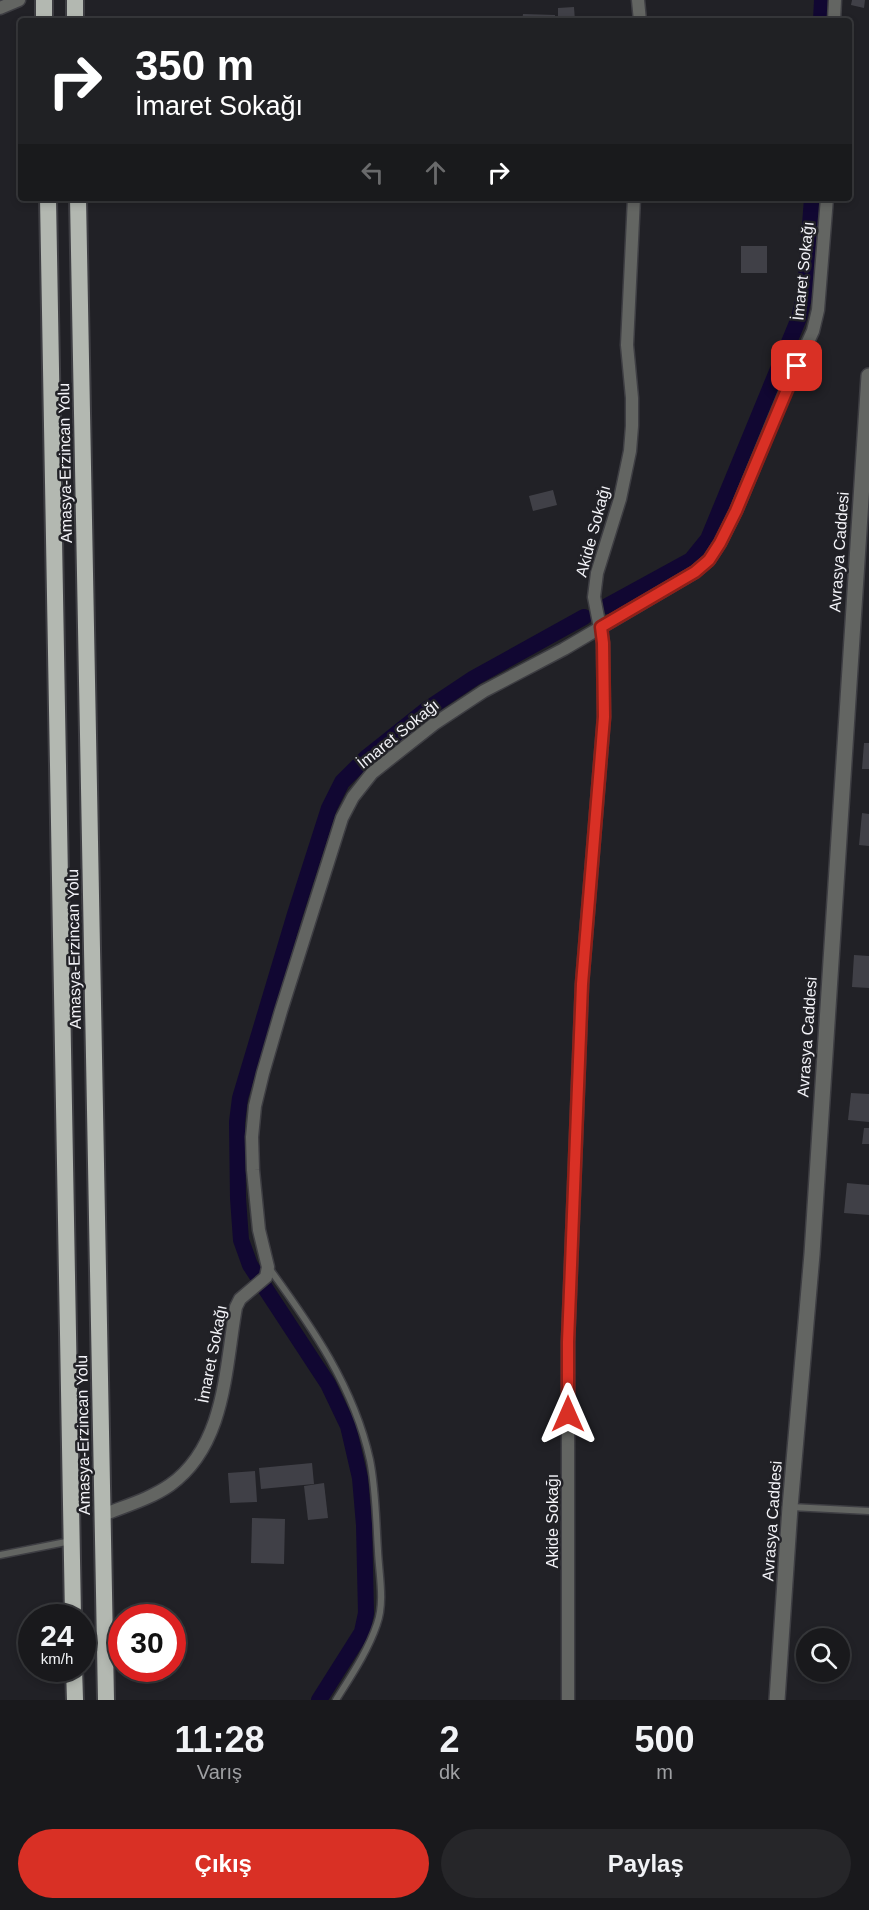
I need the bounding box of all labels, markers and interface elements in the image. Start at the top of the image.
icon: right [36,42,114,120]
text: 350 m [135,42,254,89]
text: İmaret Sokağı [135,91,303,121]
icon: left [356,156,389,189]
icon: ahead [419,156,452,189]
icon: right [482,156,515,189]
street label: İmaret Sokağı [788,220,817,321]
pin [771,340,822,391]
icon: arrive [780,349,813,382]
street label: Amasya-Erzincan Yolu [55,383,75,543]
street label: Akide Sokağı [573,483,613,579]
street label: Avrasya Caddesi [826,491,852,613]
street label: İmaret Sokağı [353,695,442,772]
street label: Amasya-Erzincan Yolu [64,869,84,1029]
street label: Avrasya Caddesi [794,976,820,1098]
street label: İmaret Sokağı [193,1303,230,1405]
street label: Amasya-Erzincan Yolu [73,1355,93,1515]
position arrow [536,1382,600,1446]
street label: Avrasya Caddesi [759,1460,785,1582]
street label: Akide Sokağı [544,1474,561,1568]
speed limit sign: 30 [108,1604,186,1682]
text: 24 [40,1619,74,1652]
map controls [796,1628,850,1682]
button: search [796,1628,850,1682]
text: km/h [41,1650,73,1667]
text: 11:28 [174,1719,265,1760]
text: 2 [439,1719,460,1760]
text: 500 [634,1719,695,1760]
text: Varış [197,1761,242,1783]
text: dk [439,1761,460,1783]
text: m [656,1761,673,1783]
button: Çıkış [18,1829,429,1898]
button: Paylaş [441,1829,851,1898]

